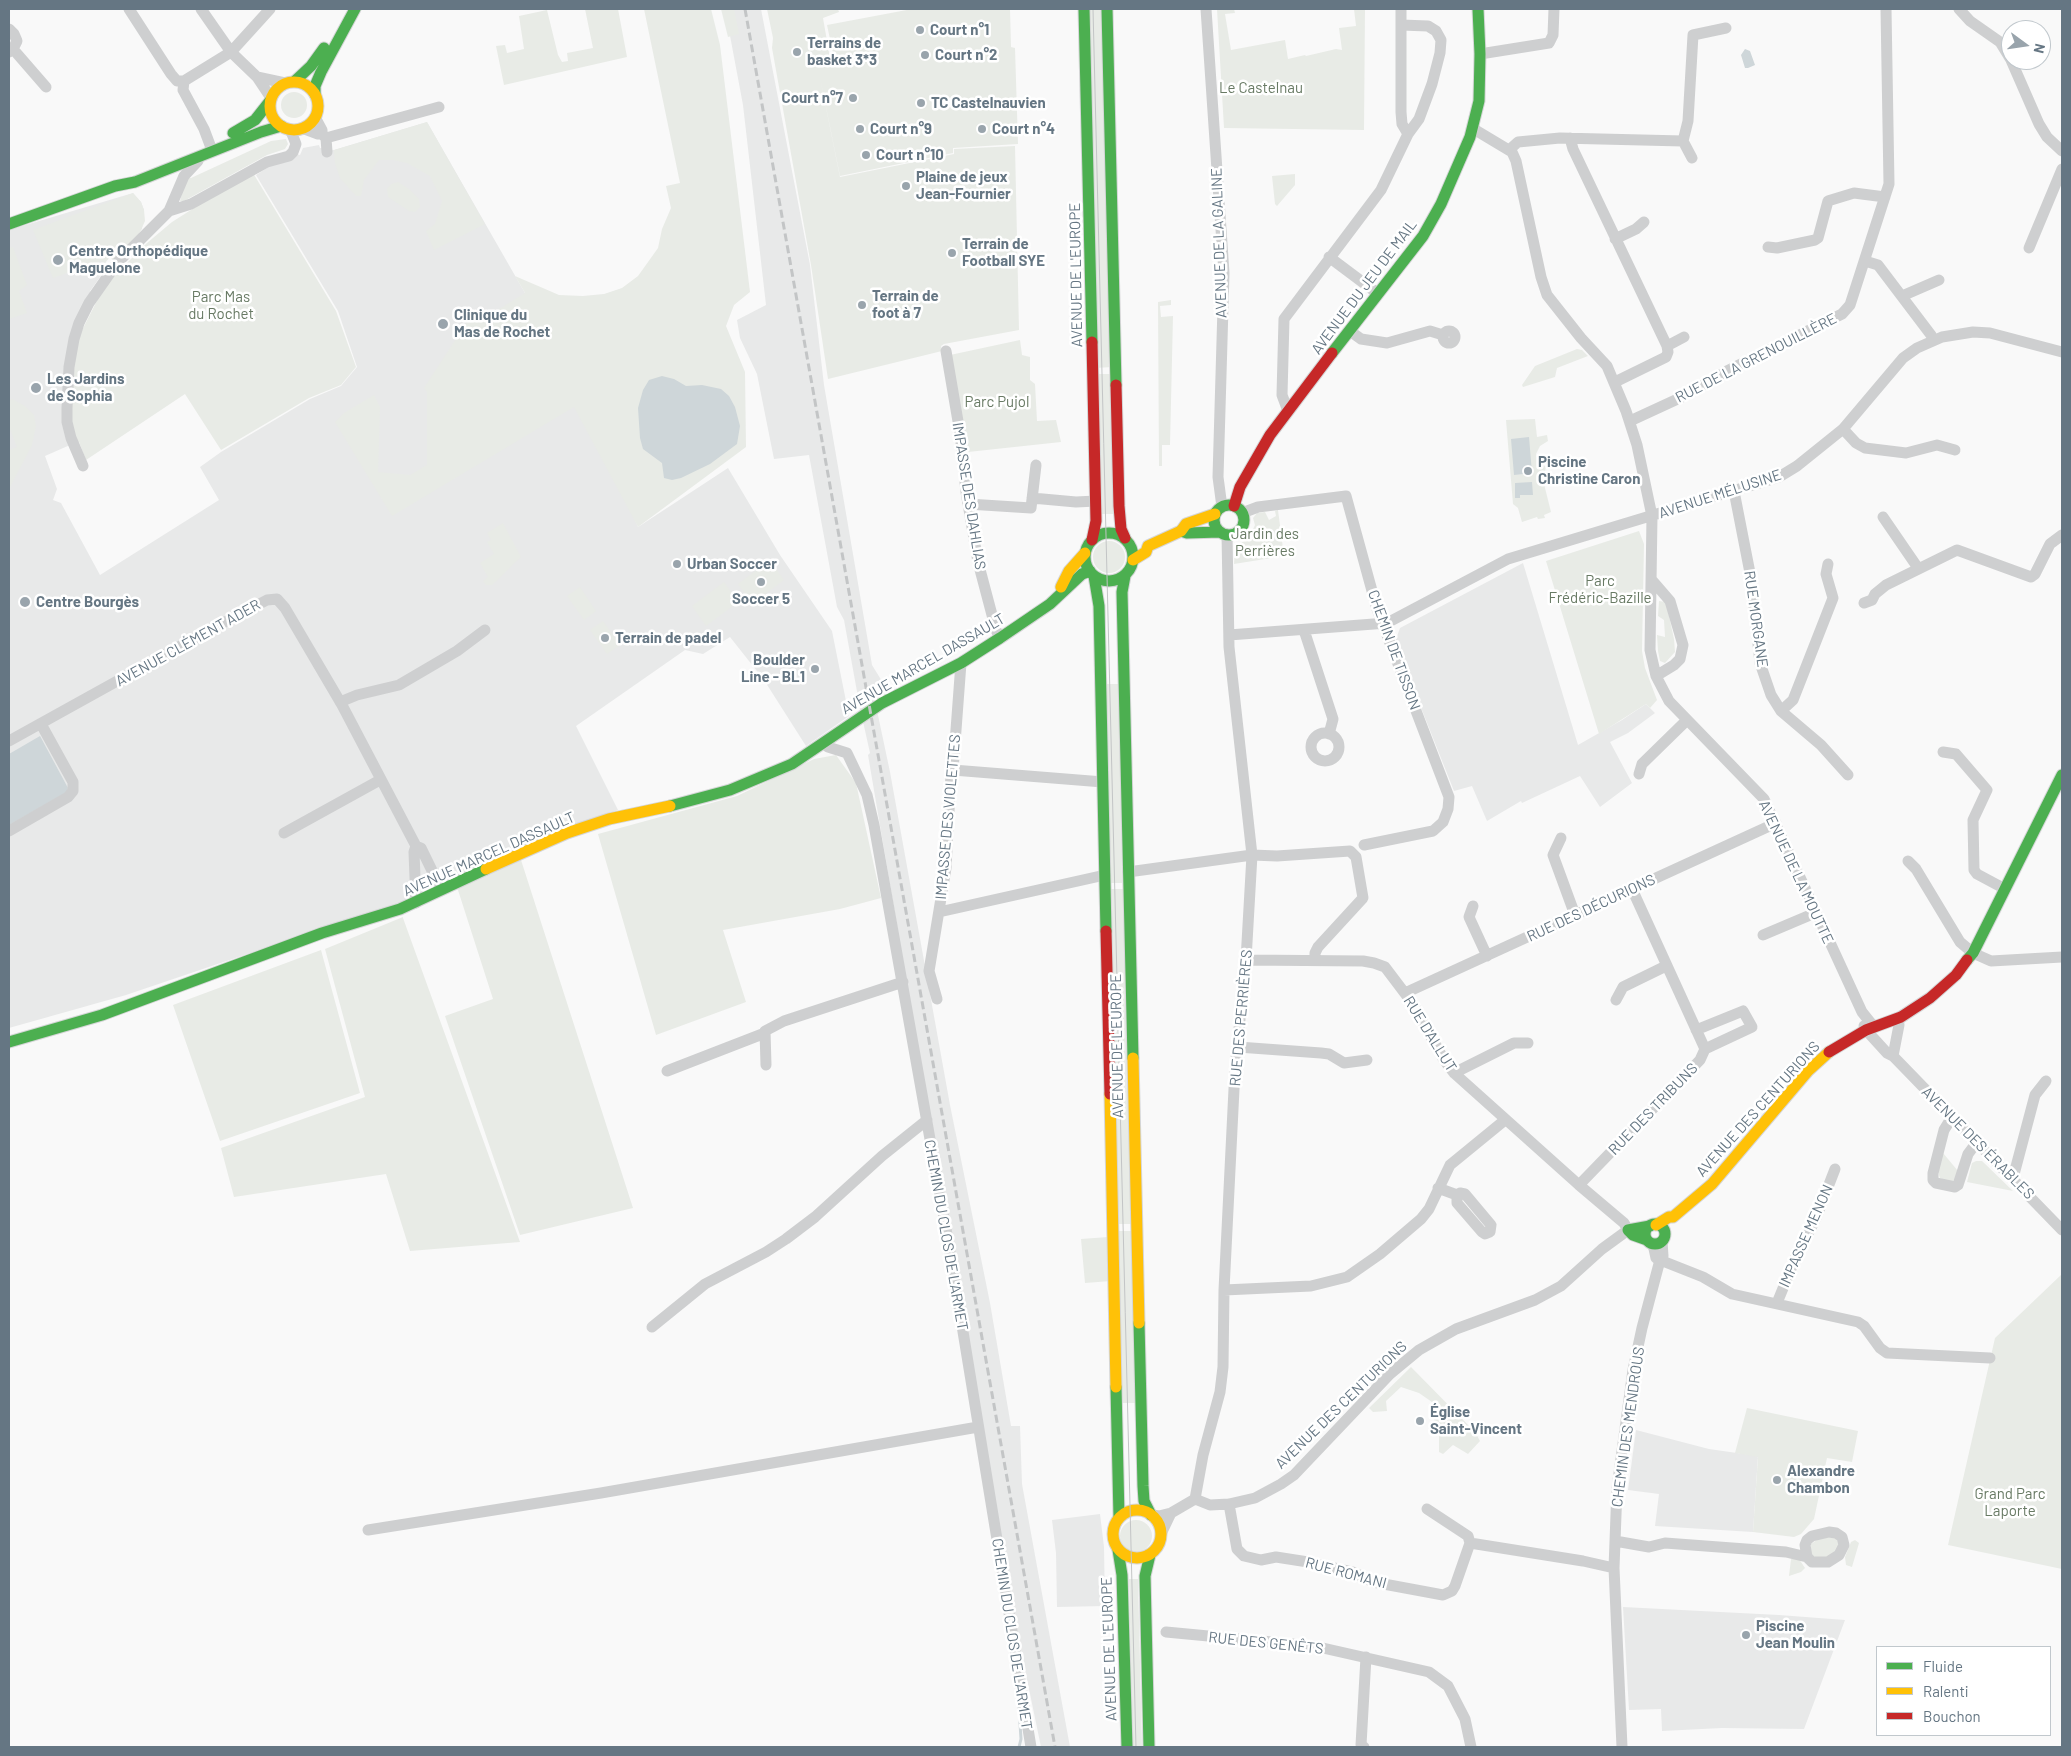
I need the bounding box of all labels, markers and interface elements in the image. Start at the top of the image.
north arrow [2001,20,2051,70]
place label: Court n°1 [930,21,989,39]
marker: Court n°1 [914,24,926,36]
place label: Terrains de basket 3*3 [807,34,881,69]
text: N [2031,42,2049,55]
marker: Terrains de basket 3*3 [791,46,803,58]
place label: Court n°2 [935,46,997,64]
marker: Court n°2 [919,49,931,61]
park label: Le Castelnau [1219,79,1303,97]
place label: Court n°7 [782,89,843,107]
marker: Court n°7 [847,92,859,104]
place label: TC Castelnauvien [931,94,1046,112]
marker: TC Castelnauvien [915,97,927,109]
place label: Court n°9 [870,120,932,138]
place label: Court n°4 [992,120,1055,138]
marker: Court n°9 [854,123,866,135]
marker: Court n°4 [976,123,988,135]
place label: Court n°10 [876,146,944,164]
marker: Court n°10 [860,149,872,161]
place label: Plaine de jeux Jean-Fournier [916,168,1011,203]
street label: AVENUE DE LA GALINE [1207,168,1231,318]
marker: Plaine de jeux Jean-Fournier [900,180,912,192]
street label: AVENUE DE L'EUROPE [1066,203,1086,347]
street label: AVENUE DU JEU DE MAIL [1307,216,1421,358]
place label: Terrain de Football SYE [962,235,1045,270]
place label: Centre Orthopédique Maguelone [69,242,208,277]
marker: Terrain de Football SYE [946,247,958,259]
marker: Centre Orthopédique Maguelone [51,253,65,267]
place label: Terrain de foot à 7 [872,287,939,322]
park label: Parc Mas du Rochet [188,288,254,323]
marker: Terrain de foot à 7 [856,299,868,311]
place label: Clinique du Mas de Rochet [454,306,550,341]
street label: RUE DE LA GRENOUILLÈRE [1672,309,1840,407]
marker: Clinique du Mas de Rochet [436,317,450,331]
place label: Les Jardins de Sophia [47,370,124,405]
marker: Les Jardins de Sophia [29,381,43,395]
park label: Parc Pujol [965,393,1029,411]
street label: IMPASSE DES DAHLIAS [948,421,990,571]
place label: Piscine Christine Caron [1538,453,1640,488]
marker: Piscine Christine Caron [1522,465,1534,477]
street label: AVENUE MÉLUSINE [1656,466,1784,522]
park label: Jardin des Perrières [1231,525,1299,560]
place label: Urban Soccer [687,555,777,573]
marker: Urban Soccer [671,558,683,570]
street label: RUE MORGANE [1740,569,1772,669]
park label: Parc Frédéric-Bazille [1548,572,1652,607]
marker: Soccer 5 [755,576,767,588]
street label: CHEMIN DE TISSON [1364,587,1424,713]
place label: Soccer 5 [732,590,790,608]
place label: Centre Bourgès [36,593,139,611]
marker: Centre Bourgès [18,595,32,609]
street label: AVENUE CLÉMENT ADER [112,596,264,690]
street label: AVENUE MARCEL DASSAULT [838,610,1008,718]
place label: Terrain de padel [615,629,722,647]
marker: Terrain de padel [599,632,611,644]
place label: Boulder Line - BL1 [741,651,805,686]
marker: Boulder Line - BL1 [809,663,821,675]
street label: IMPASSE DES VIOLETTES [932,734,964,900]
street label: AVENUE DE LA MOUTTE [1755,797,1837,947]
street label: AVENUE MARCEL DASSAULT [400,808,578,900]
street label: RUE DES DÉCURIONS [1524,870,1658,946]
street label: RUE DES PERRIÈRES [1226,949,1256,1087]
street label: AVENUE DE L'EUROPE [1107,974,1127,1118]
street label: RUE D'ALLUT [1400,993,1460,1075]
street label: AVENUE DES CENTURIONS [1692,1038,1824,1180]
street label: RUE DES TRIBUNS [1605,1059,1701,1159]
street label: AVENUE DES ÉRABLES [1918,1083,2038,1203]
street label: CHEMIN DU CLOS DE L'ARMET [920,1138,972,1332]
street label: IMPASSE MENON [1775,1182,1837,1290]
street label: AVENUE DES CENTURIONS [1271,1337,1411,1473]
street label: CHEMIN DES MENDROUS [1608,1346,1648,1508]
place label: Église Saint-Vincent [1430,1403,1522,1438]
marker: Église Saint-Vincent [1414,1415,1426,1427]
place label: Alexandre Chambon [1787,1462,1855,1497]
marker: Alexandre Chambon [1771,1474,1783,1486]
park label: Grand Parc Laporte [1974,1485,2046,1520]
street label: CHEMIN DU CLOS DE L'ARMET [988,1537,1036,1731]
street label: RUE ROMANI [1303,1554,1389,1592]
street label: AVENUE DE L'EUROPE [1097,1576,1121,1722]
place label: Piscine Jean Moulin [1756,1617,1835,1652]
street label: RUE DES GENÊTS [1208,1628,1324,1658]
marker: Piscine Jean Moulin [1740,1629,1752,1641]
legend [1876,1646,2051,1736]
text: Fluide [1923,1657,1963,1675]
text: Ralenti [1923,1682,1969,1700]
text: Bouchon [1923,1707,1981,1725]

